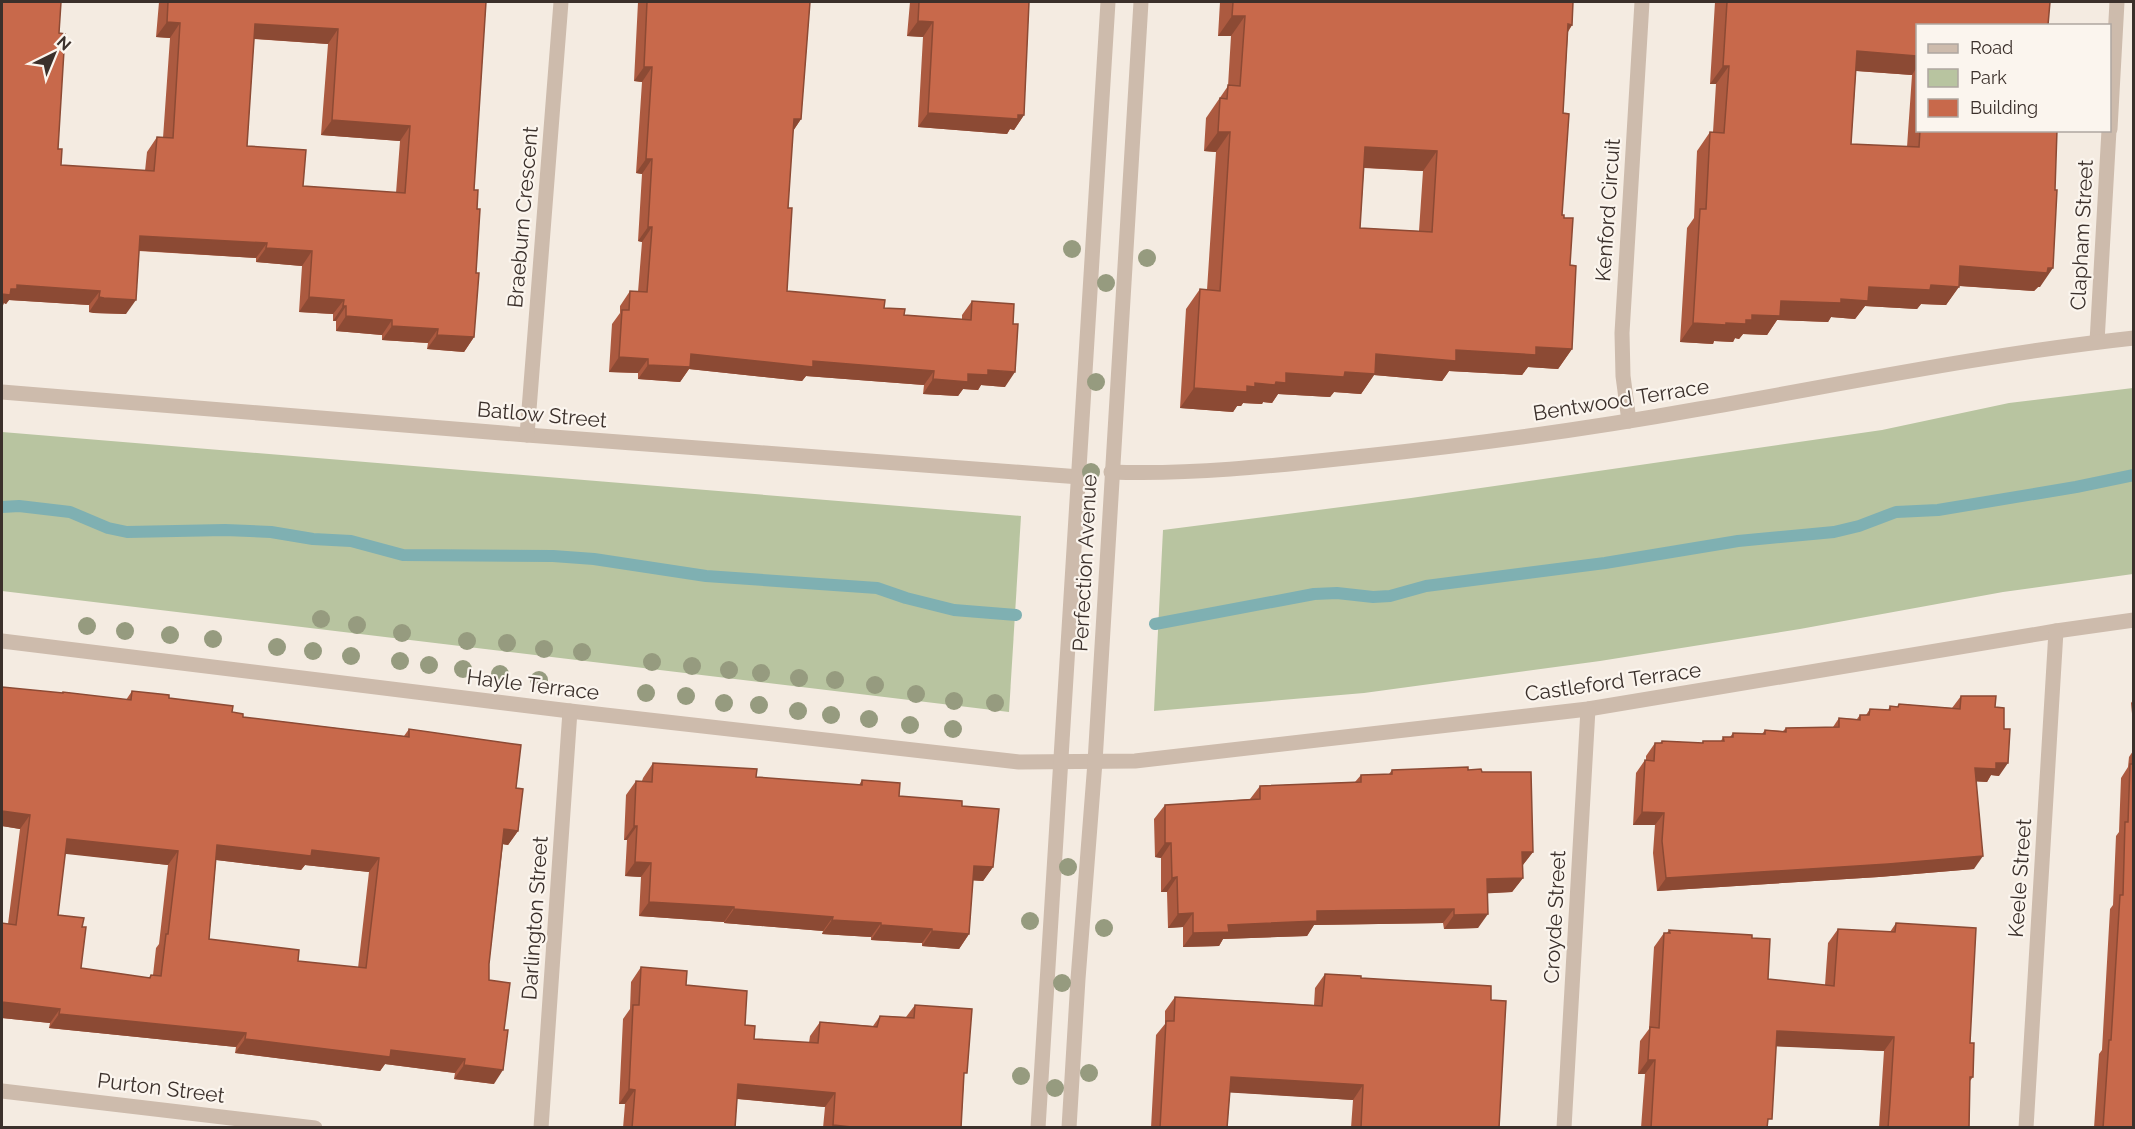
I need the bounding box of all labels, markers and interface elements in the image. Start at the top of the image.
north arrow [24,24,84,84]
legend [1916,24,2111,132]
text: N [53,32,75,55]
text: Road [1970,37,2013,58]
text: Park [1970,67,2007,88]
text: Building [1970,97,2038,118]
street label: Braeburn Crescent [502,125,543,309]
street label: Kenford Circuit [1590,138,1625,282]
street label: Clapham Street [2065,159,2098,311]
street label: Bentwood Terrace [1531,373,1711,426]
street label: Batlow Street [476,396,608,433]
street label: Perfection Avenue [1067,474,1102,652]
street label: Castleford Terrace [1523,657,1703,706]
street label: Hayle Terrace [465,664,601,705]
street label: Keele Street [2003,818,2036,938]
street label: Darlington Street [516,835,553,1001]
street label: Croyde Street [1539,850,1570,984]
street label: Purton Street [96,1067,226,1108]

